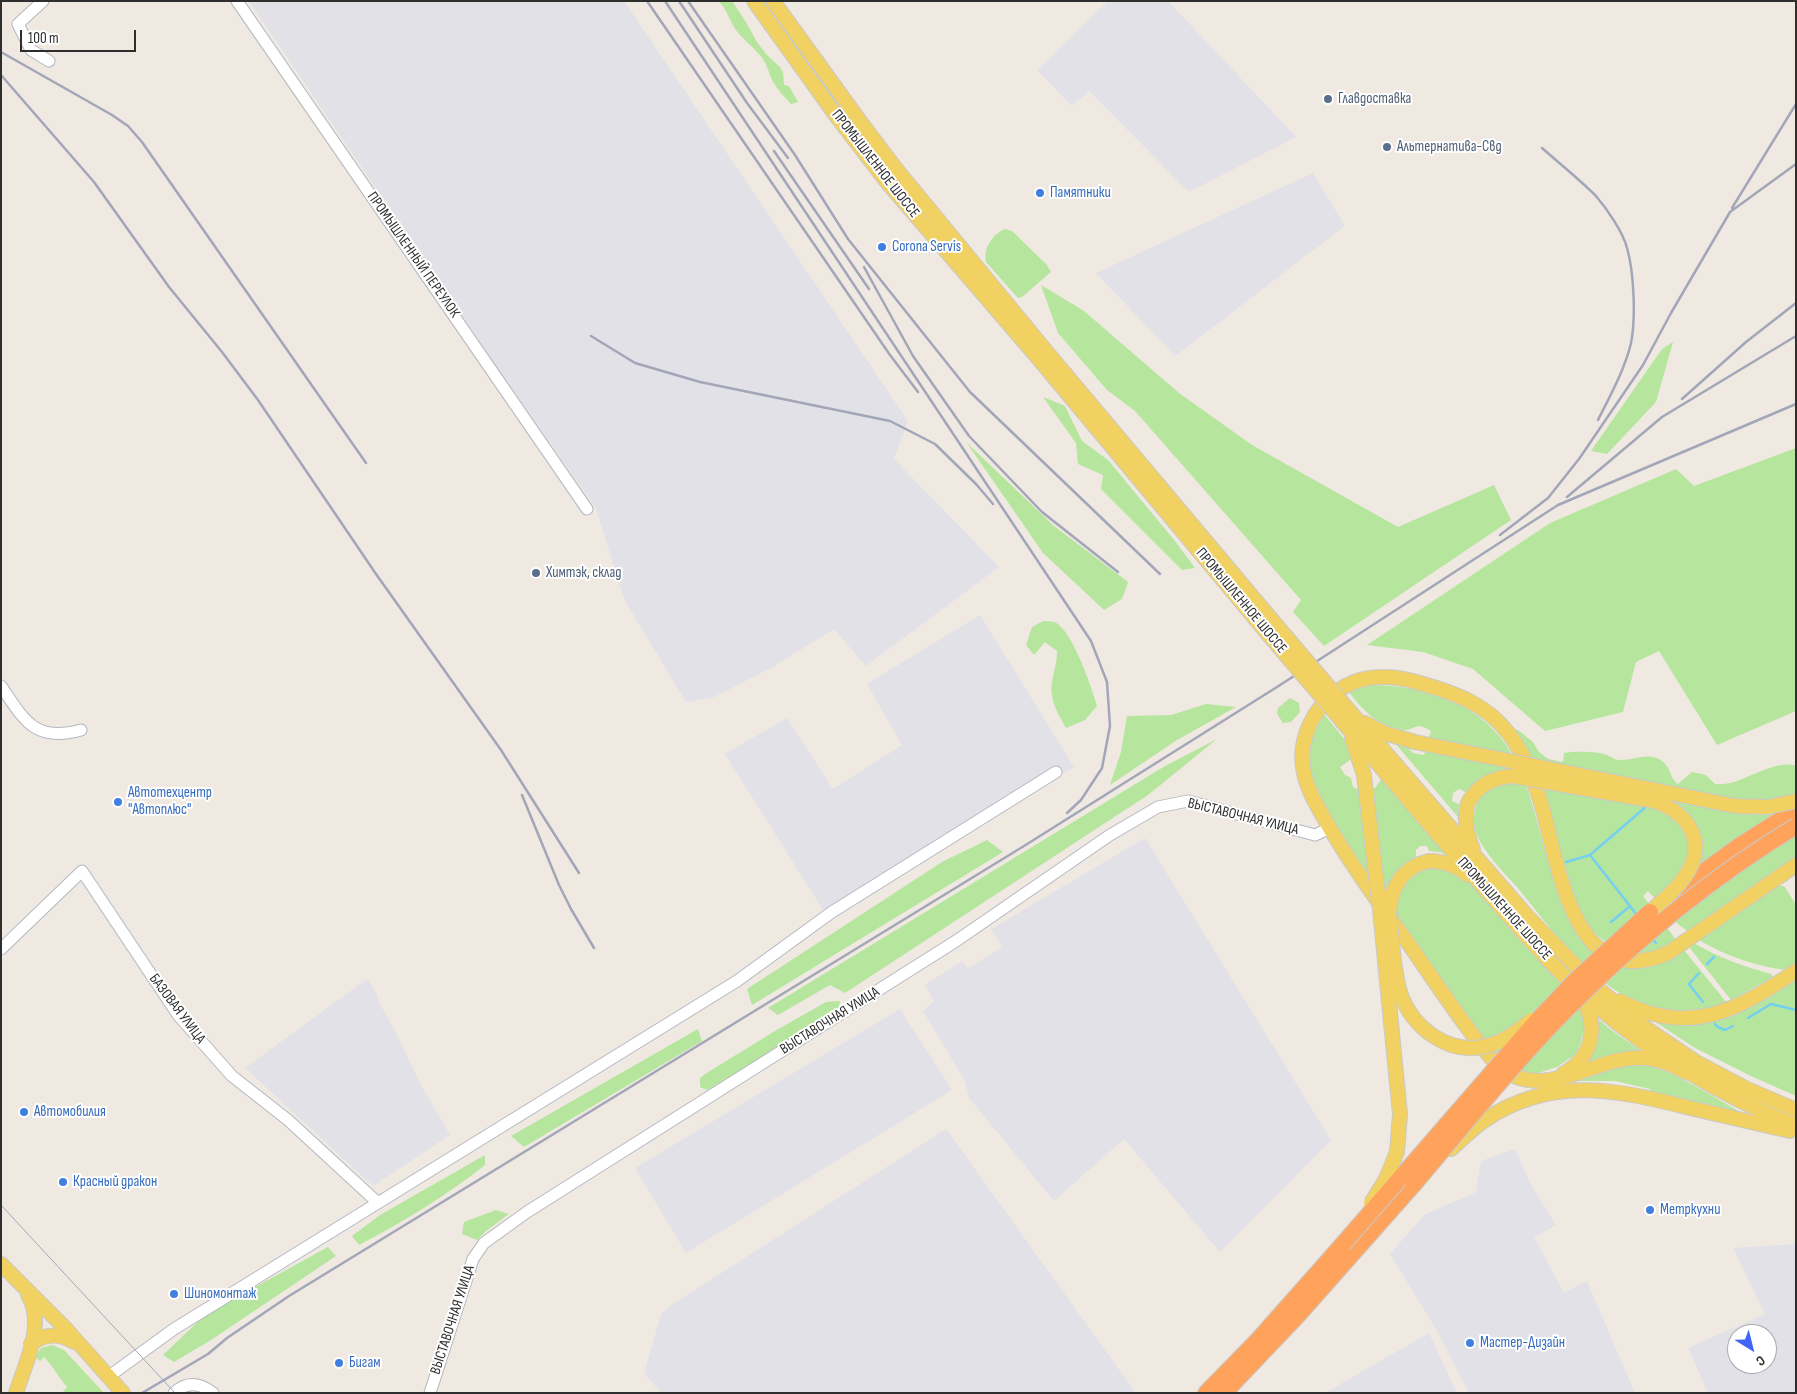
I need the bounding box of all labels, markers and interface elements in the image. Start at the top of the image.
scale bar [22,20,139,52]
text: 100 m [28,29,59,48]
place label: Главдоставка [1338,90,1411,108]
marker: Главдоставка [1322,93,1334,105]
street label: ПРОМЫШЛЕННОЕ ШОССЕ [827,106,923,222]
place label: Альтернатива-Свд [1397,138,1502,156]
marker: Альтернатива-Свд [1381,141,1393,153]
place label: Памятники [1050,184,1111,202]
marker: Памятники [1034,187,1046,199]
street label: ПРОМЫШЛЕННЫЙ ПЕРЕУЛОК [363,189,463,321]
place label: Corona Servis [892,238,961,256]
marker: Corona Servis [876,241,888,253]
street label: ПРОМЫШЛЕННОЕ ШОССЕ [1192,545,1290,657]
place label: Химтэк, склад [546,564,622,582]
marker: Химтэк, склад [530,567,542,579]
place label: Автотехцентр "Автоплюс" [128,784,212,819]
street label: ВЫСТАВОЧНАЯ УЛИЦА [1186,795,1300,839]
marker: Автотехцентр "Автоплюс" [112,796,124,808]
street label: ПРОМЫШЛЕННОЕ ШОССЕ [1453,854,1555,964]
street label: БАЗОВАЯ УЛИЦА [145,971,209,1047]
street label: ВЫСТАВОЧНАЯ УЛИЦА [777,983,883,1059]
place label: Автомобилия [34,1103,106,1121]
marker: Автомобилия [18,1106,30,1118]
place label: Красный дракон [73,1173,157,1191]
marker: Красный дракон [57,1176,69,1188]
place label: Метркухни [1660,1201,1720,1219]
marker: Метркухни [1644,1204,1656,1216]
street label: ВЫСТАВОЧНАЯ УЛИЦА [427,1263,479,1377]
place label: Шиномонтаж [184,1285,256,1303]
marker: Шиномонтаж [168,1288,180,1300]
north arrow [1727,1324,1777,1374]
place label: Мастер-Дизайн [1480,1334,1565,1352]
marker: Мастер-Дизайн [1464,1337,1476,1349]
text: С [1753,1352,1768,1370]
place label: Бигам [349,1354,380,1372]
marker: Бигам [333,1357,345,1369]

